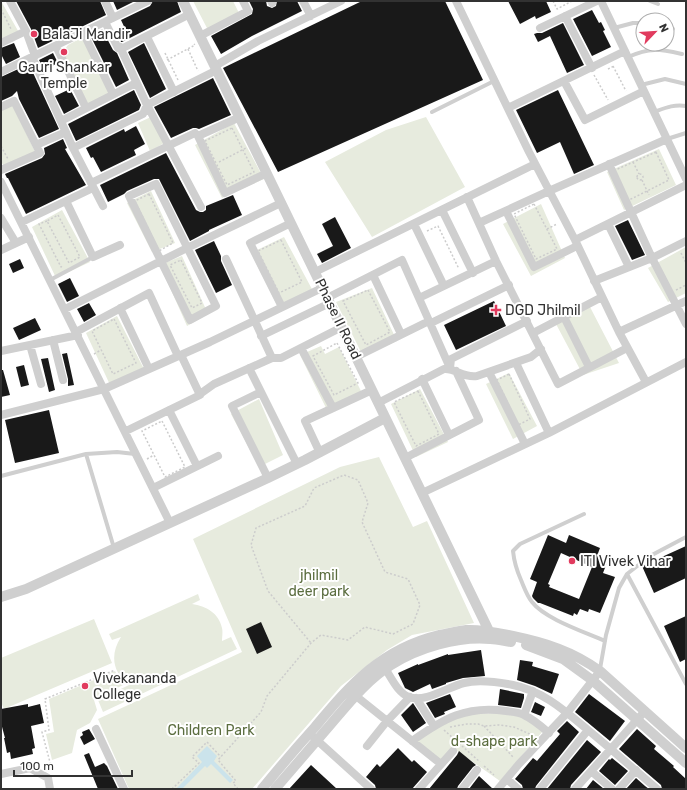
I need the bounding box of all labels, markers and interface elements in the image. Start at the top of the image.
north arrow [635,12,675,52]
text: N [656,22,671,34]
place label: BalaJi Mandir [42,26,131,43]
marker: BalaJi Mandir [29,29,39,39]
marker: Gauri Shankar Temple [59,47,69,57]
place label: Gauri Shankar Temple [18,59,110,92]
street label: Phase II Road [311,276,365,362]
place label: DGD Jhilmil [505,302,581,319]
marker: DGD Jhilmil [490,304,502,316]
place label: ITI Vivek Vihar [580,553,672,570]
marker: ITI Vivek Vihar [567,556,577,566]
park label: jhilmil deer park [288,567,350,600]
place label: Vivekananda College [93,670,176,703]
marker: Vivekananda College [80,681,90,691]
park label: Children Park [167,722,255,739]
park label: d-shape park [451,733,538,750]
scale bar [14,752,132,778]
text: 100 m [20,759,54,773]

